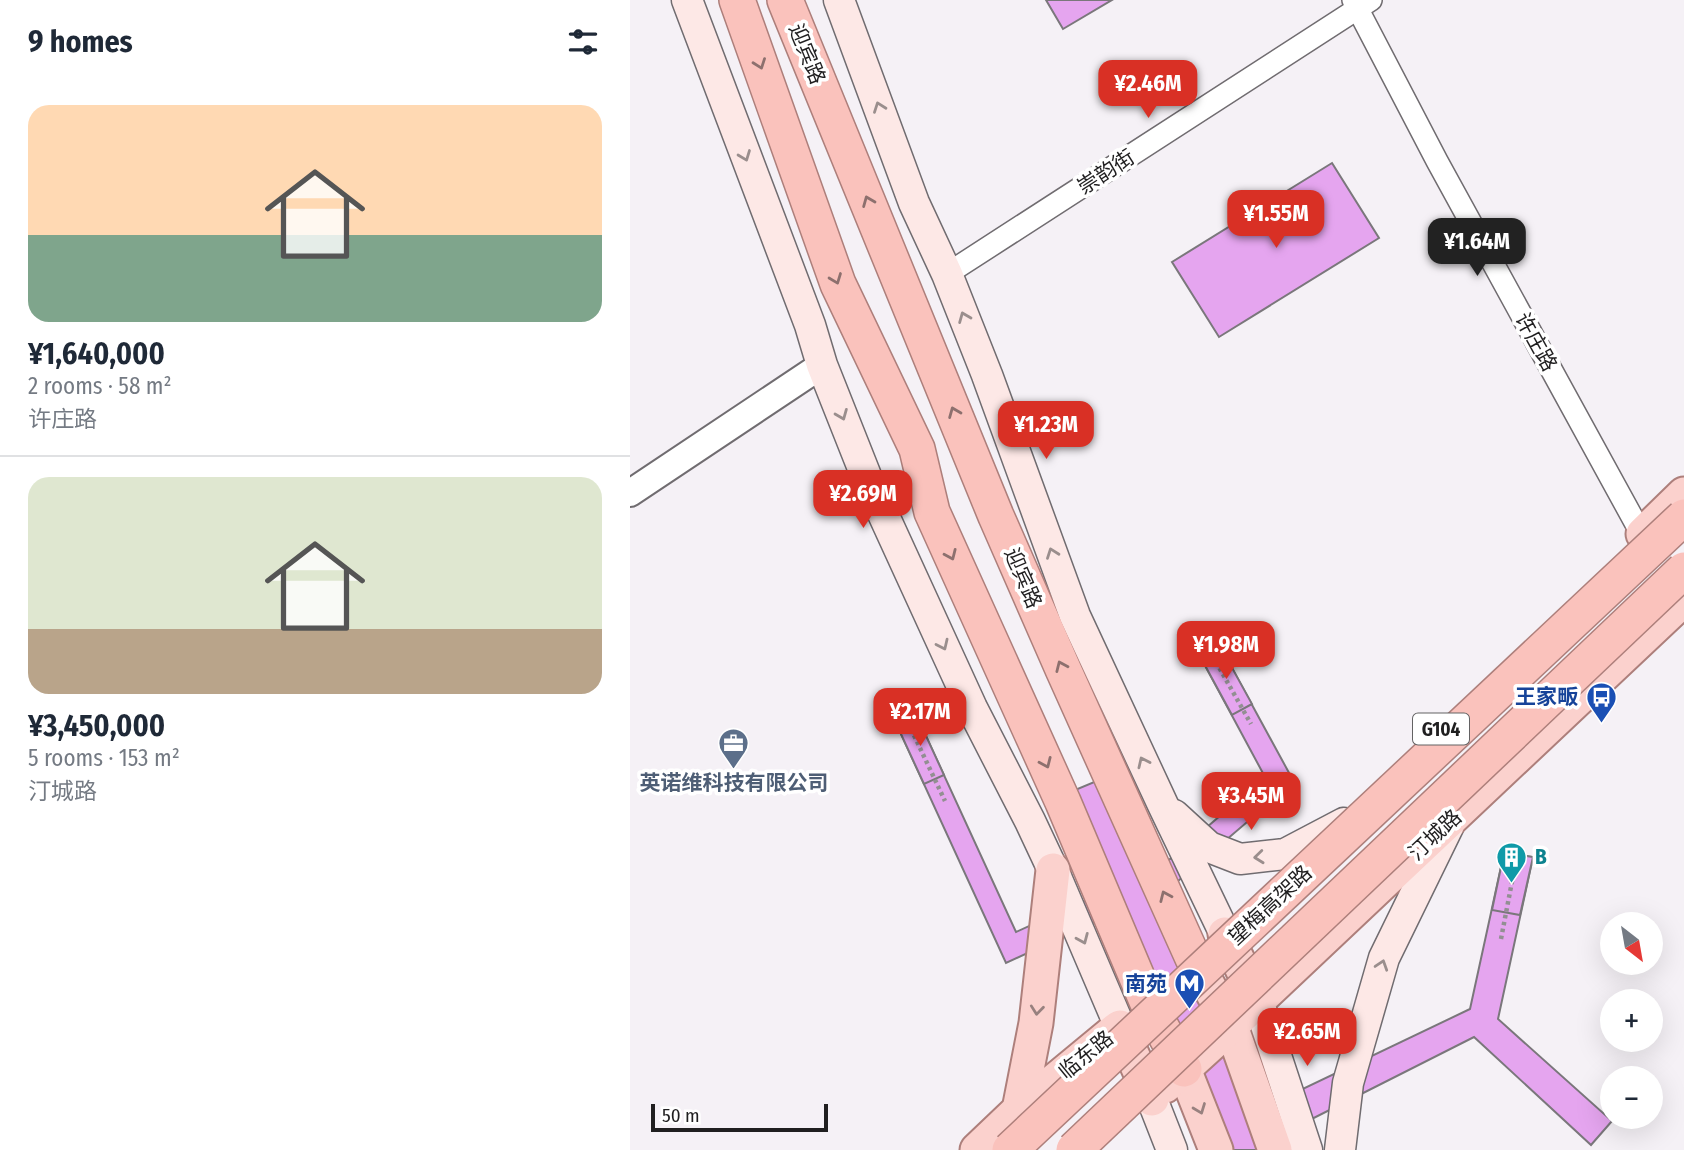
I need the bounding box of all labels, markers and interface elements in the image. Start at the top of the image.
street label: 迎宾路 [783,20,831,88]
icon: filters [564,23,602,61]
text: 9 homes [28,24,133,60]
one-way arrow [752,58,766,70]
pin: ¥2.46M [1091,60,1205,120]
text: ¥2.46M [1114,69,1182,97]
one-way arrow [873,101,887,113]
street label: 崇韵街 [1073,144,1139,200]
one-way arrow [737,149,751,161]
icon: home [252,151,378,277]
pin: ¥1.55M [1219,190,1333,250]
one-way arrow [862,196,876,208]
text: ¥1.55M [1243,199,1309,227]
pin: ¥1.64M [1420,218,1534,278]
text: ¥1.64M [1444,227,1510,255]
one-way arrow [828,272,842,284]
street label: 许庄路 [1509,308,1563,376]
one-way arrow [959,312,973,324]
text: ¥1,640,000 [28,336,165,372]
text: 2 rooms · 58 m² [28,372,172,400]
pin: ¥1.23M [989,402,1103,461]
text: 许庄路 [28,405,97,433]
one-way arrow [948,406,962,418]
one-way arrow [833,408,847,420]
text: ¥1.23M [1014,410,1078,438]
pin: ¥2.69M [806,470,920,530]
text: ¥2.69M [829,479,897,507]
icon: home [252,523,378,649]
street label: 迎宾路 [999,544,1047,612]
one-way arrow [943,548,957,561]
one-way arrow [1046,548,1060,560]
pin: ¥1.98M [1169,622,1283,681]
text: ¥1.98M [1193,630,1259,658]
one-way arrow [935,638,949,650]
one-way arrow [1055,661,1069,673]
bus stop icon: 王家畈 [1584,680,1618,724]
place label: 王家畈 [1515,684,1578,710]
pin: ¥2.17M [863,688,977,748]
text: ¥2.17M [889,697,951,725]
text: ¥3,450,000 [28,708,165,744]
road number: G104 [1413,714,1469,744]
office icon: 英诺维科技有限公司 [717,726,751,770]
text: 5 rooms · 153 m² [28,744,180,772]
one-way arrow [1038,755,1052,768]
one-way arrow [1137,757,1151,769]
place label: 英诺维科技有限公司 [640,770,829,796]
pin: ¥3.45M [1194,772,1308,832]
text: 汀城路 [28,777,97,805]
text: ¥3.45M [1218,781,1284,809]
street label: 汀城路 [1403,804,1467,866]
building icon: B [1495,840,1529,884]
place label: B [1535,844,1547,870]
one-way arrow [1253,849,1264,864]
street label: 望梅高架路 [1223,860,1317,950]
one-way arrow [1159,891,1173,903]
north arrow [1600,912,1662,975]
map controls [1600,912,1663,1129]
one-way arrow [1075,932,1089,944]
one-way arrow [1374,959,1389,971]
metro station icon: 南苑 [1173,967,1207,1011]
place label: 南苑 [1125,971,1167,997]
button: + [1600,989,1663,1052]
one-way arrow [1030,1005,1045,1016]
pin: ¥2.65M [1250,1009,1364,1068]
text: ¥2.65M [1274,1017,1341,1045]
street label: 临东路 [1053,1025,1119,1085]
button: − [1600,1066,1663,1129]
scale bar [651,1101,828,1133]
one-way arrow [1192,1103,1206,1115]
text: 50 m [662,1104,700,1127]

